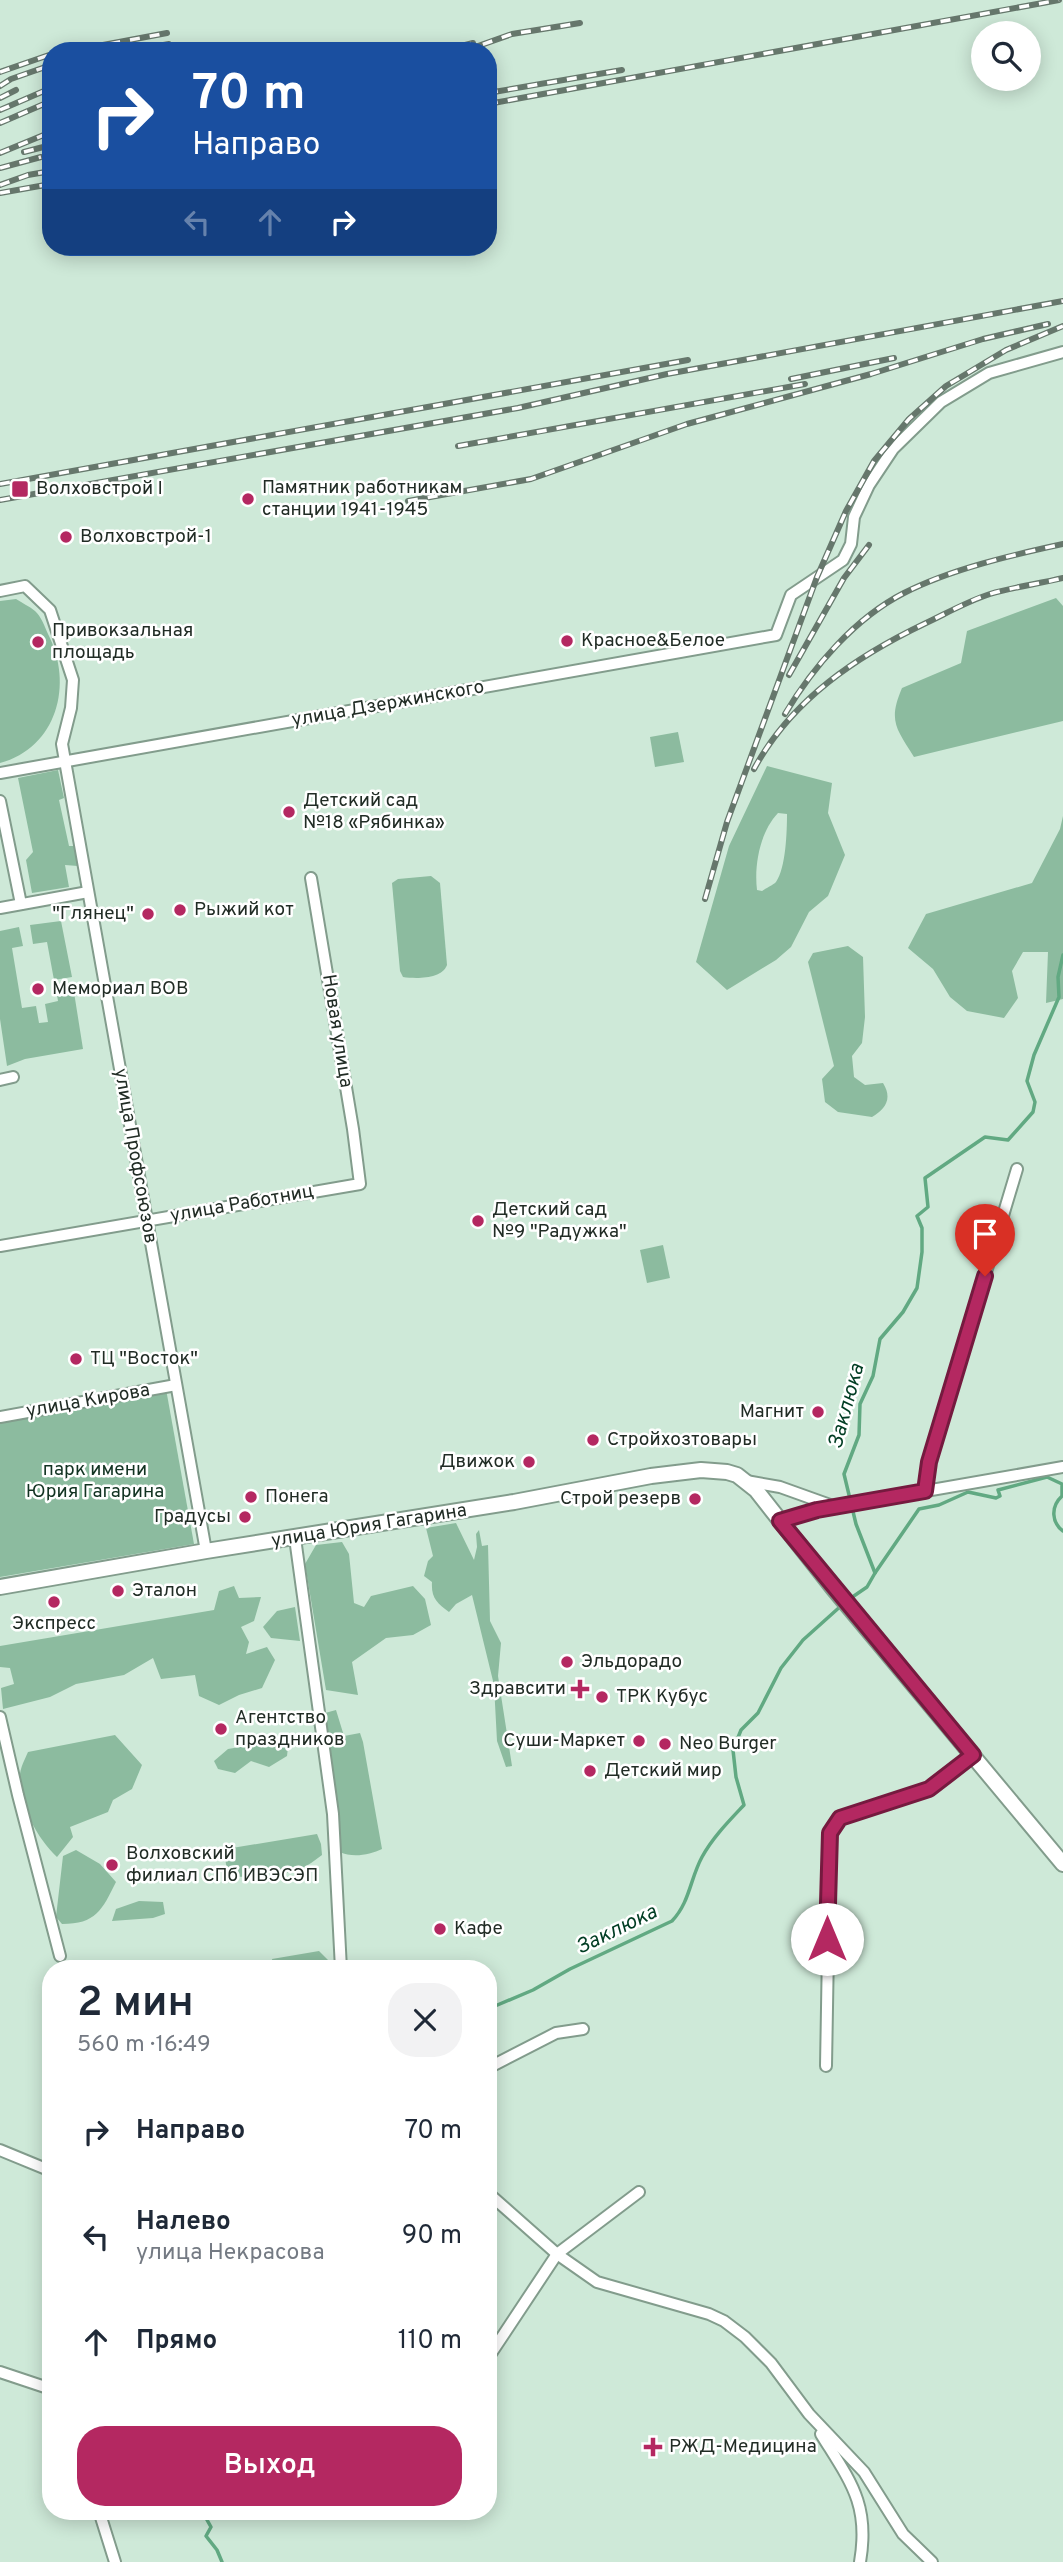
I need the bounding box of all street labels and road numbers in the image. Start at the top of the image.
street label: улица Дзержинского [290,675,486,733]
street label: Новая улица [316,973,358,1089]
street label: улица Профсоюзов [108,1067,162,1245]
street label: улица Работниц [168,1180,316,1228]
street label: улица Кирова [24,1378,152,1424]
street label: улица Юрия Гагарина [270,1499,468,1553]

